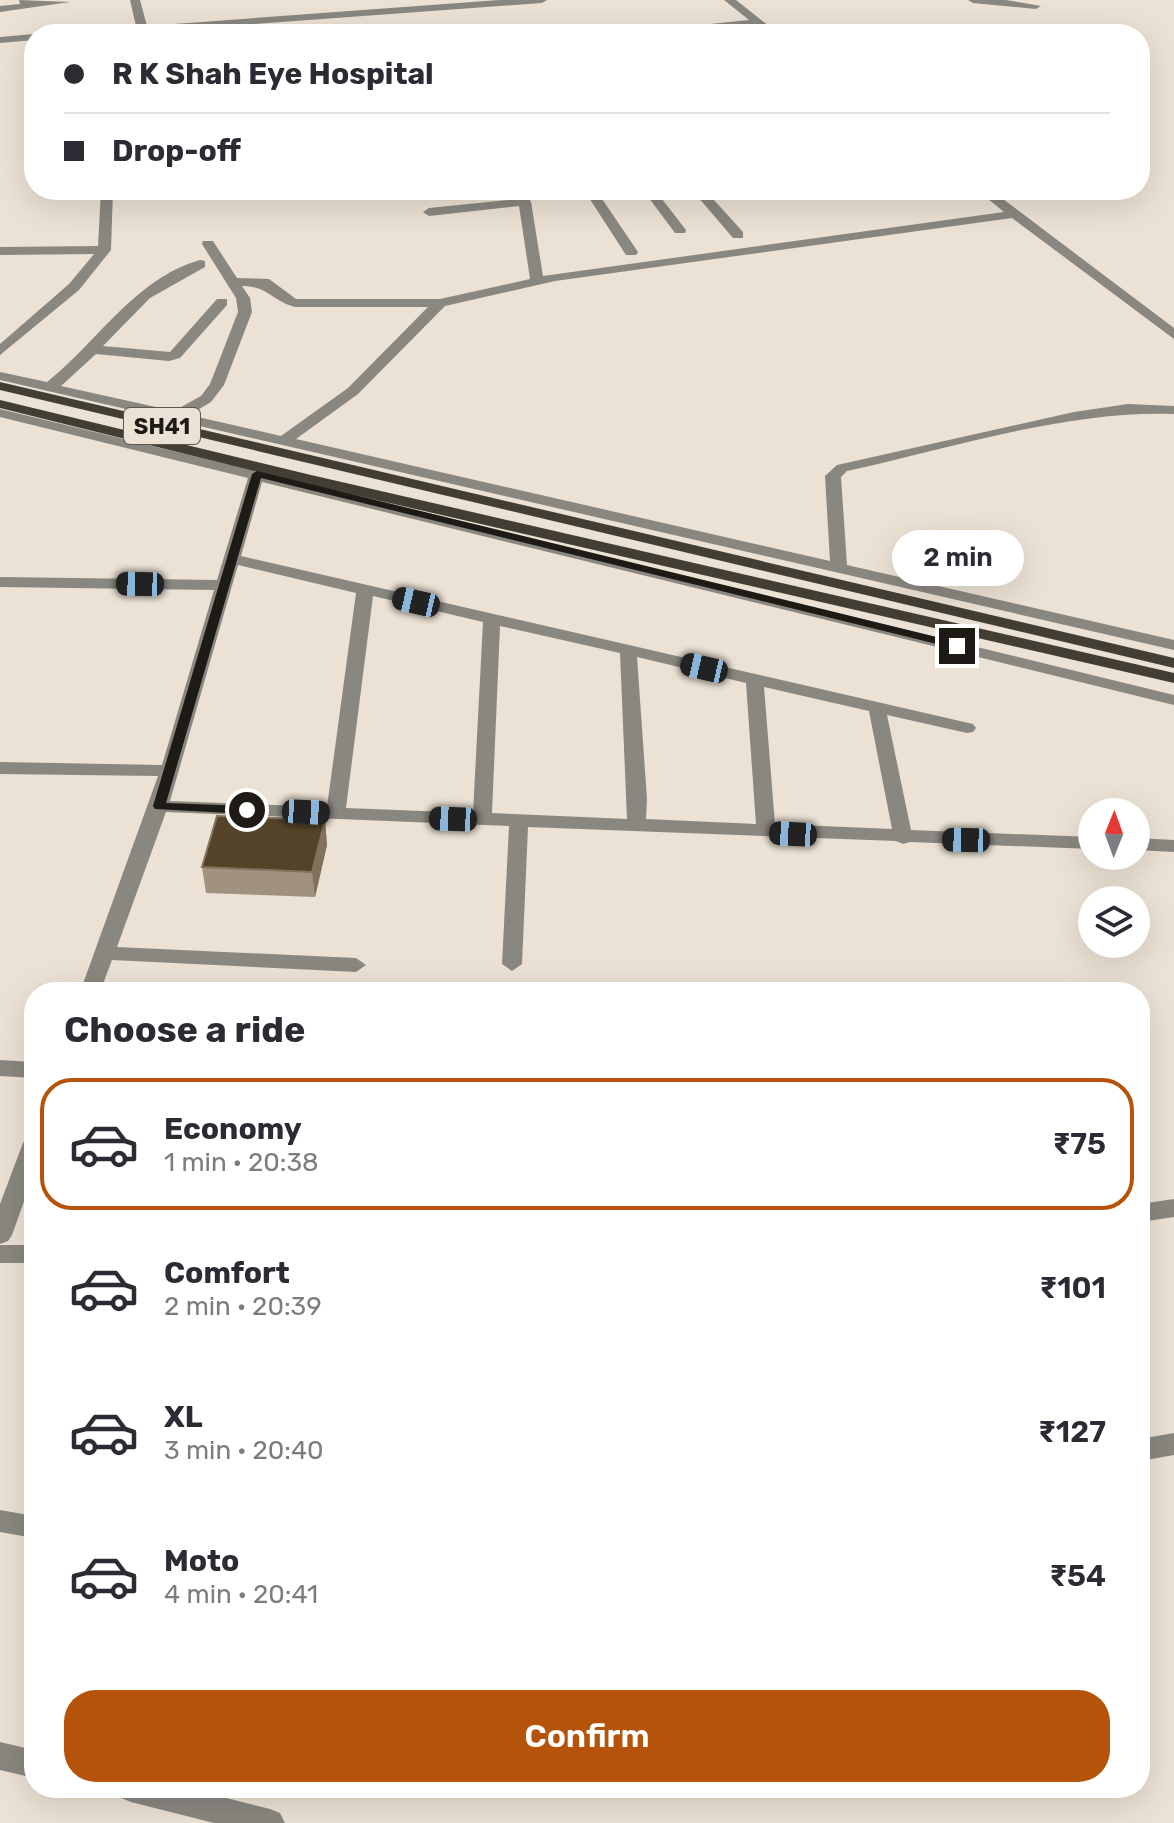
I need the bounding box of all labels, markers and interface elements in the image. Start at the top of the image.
text: R K Shah Eye Hospital [112,56,434,92]
text: Drop-off [112,133,241,169]
road number: SH41 [124,408,200,444]
callout: 2 min [891,530,1023,586]
text: 2 min [923,542,993,573]
car [116,572,164,596]
car [390,585,442,619]
route end [939,628,975,664]
car [678,651,730,685]
route start [229,792,265,828]
north arrow [1078,798,1150,870]
map controls [1078,798,1150,958]
car [281,799,331,825]
car [429,806,477,832]
car [768,821,818,847]
car [942,828,990,852]
button: layers [1078,886,1150,958]
text: Choose a ride [64,1008,305,1051]
icon: car [68,1108,140,1180]
text: Economy [164,1111,302,1147]
text: ₹75 [1052,1126,1106,1162]
text: 1 min · 20:38 [164,1147,319,1178]
icon: car [68,1252,140,1324]
text: Comfort [164,1255,290,1291]
text: ₹101 [1039,1270,1106,1306]
text: 2 min · 20:39 [164,1291,322,1322]
icon: car [68,1396,140,1468]
text: XL [164,1399,203,1435]
text: ₹127 [1038,1414,1106,1450]
text: 3 min · 20:40 [164,1435,324,1466]
icon: car [68,1540,140,1612]
text: Moto [164,1543,239,1579]
text: ₹54 [1049,1558,1106,1594]
text: 4 min · 20:41 [164,1579,318,1610]
button: Confirm [64,1690,1110,1782]

